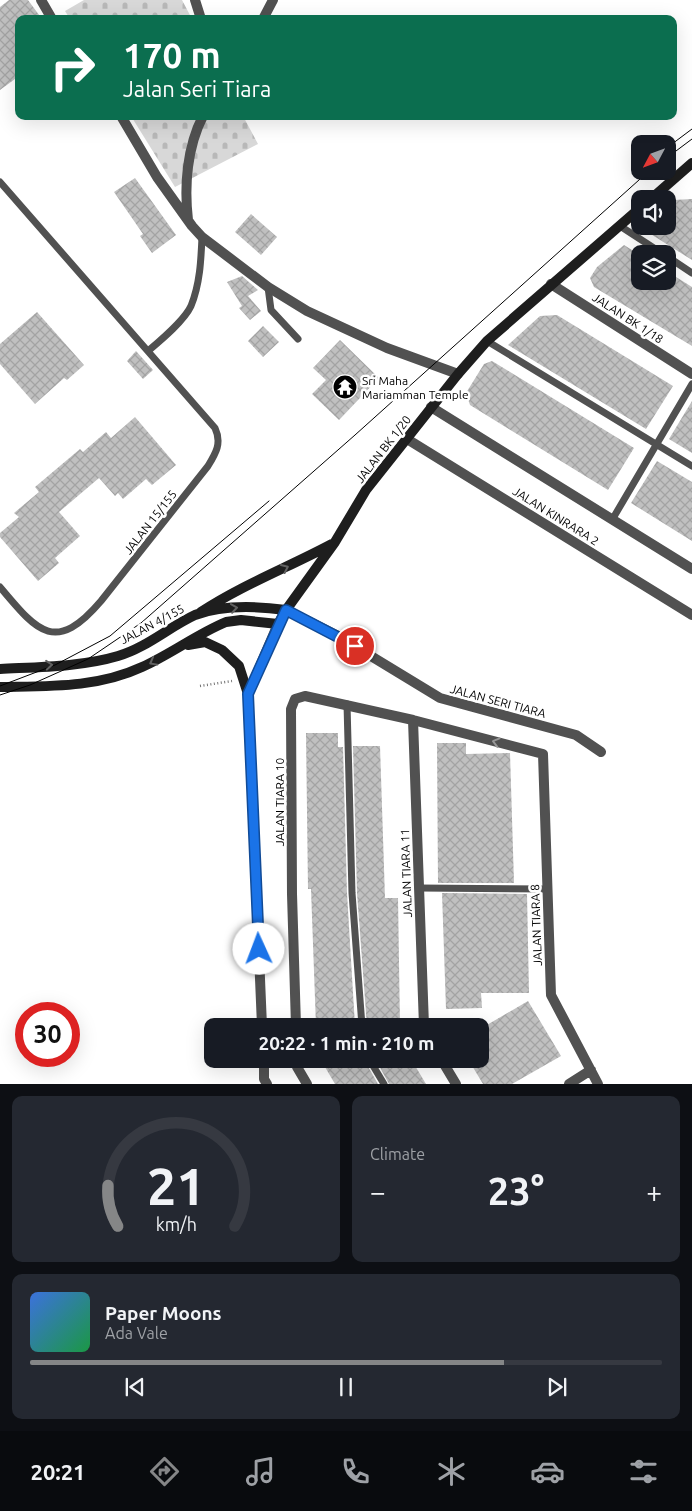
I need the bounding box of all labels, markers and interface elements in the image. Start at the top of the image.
icon: right [40,35,105,100]
text: 170 m [123,35,221,75]
text: Jalan Seri Tiara [123,76,271,101]
north arrow [631,135,676,180]
map controls [631,135,676,290]
button: sound [631,190,676,235]
button: layers [631,245,676,290]
street label: JALAN BK 1/18 [590,290,666,346]
temple icon: Sri Maha Mariamman Temple [332,374,358,400]
place label: Sri Maha Mariamman Temple [362,374,469,401]
street label: JALAN BK 1/20 [353,413,413,485]
street label: JALAN KINRARA 2 [511,484,601,548]
street label: JALAN 15/155 [121,487,179,557]
one-way arrow [280,564,289,575]
street label: JALAN 4/155 [118,602,186,646]
one-way arrow [230,603,239,613]
pin [334,625,376,667]
icon: arrive [341,632,369,660]
one-way arrow [149,655,158,665]
one-way arrow [45,660,53,671]
street label: JALAN SERI TIARA [449,682,548,720]
one-way arrow [492,737,500,747]
street label: JALAN TIARA 10 [273,757,286,846]
street label: JALAN TIARA 11 [398,828,414,918]
street label: JALAN TIARA 8 [528,884,544,966]
position arrow [232,922,284,974]
speed limit sign: 30 [15,1002,80,1067]
text: 20:22 · 1 min · 210 m [259,1032,434,1054]
text: Climate [370,1145,425,1163]
text: 21 [147,1157,205,1215]
text: 23° [488,1170,544,1212]
text: − [370,1176,386,1207]
text: + [646,1176,662,1207]
text: km/h [155,1214,197,1234]
text: Paper Moons [105,1302,222,1324]
text: Ada Vale [105,1324,168,1342]
icon: previous [121,1373,149,1401]
icon: pause [332,1373,360,1401]
icon: next [543,1373,571,1401]
icon: directions [147,1454,182,1489]
icon: music [243,1454,278,1489]
icon: phone [338,1454,373,1489]
icon: climate [434,1454,469,1489]
icon: car [530,1454,565,1489]
icon: filters [626,1454,661,1489]
text: 20:21 [30,1459,86,1484]

